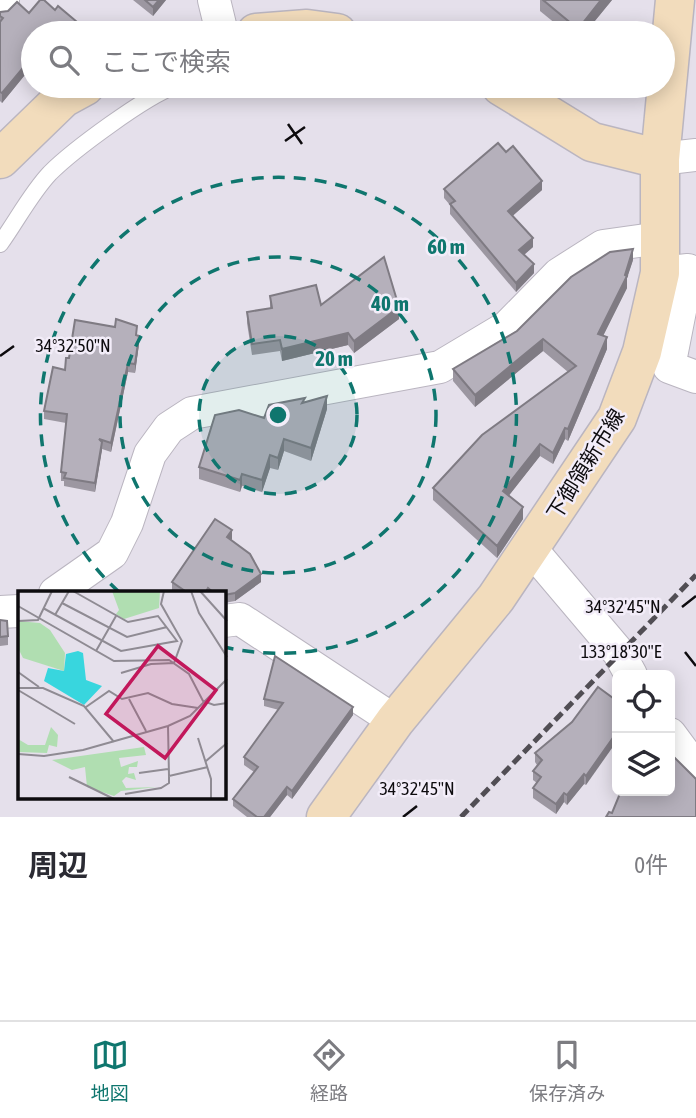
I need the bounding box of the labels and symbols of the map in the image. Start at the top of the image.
text: 60 m [427,234,465,258]
text: 40 m [370,291,409,315]
text: 34°32'50"N [35,335,111,356]
text: 20 m [315,346,353,370]
centre of rings [266,403,290,427]
street label: 下御領新市線 [541,404,629,524]
inset map [18,591,226,800]
text: 34°32'45"N [585,596,661,617]
text: 133°18'30"E [581,641,662,662]
text: 34°32'45"N [379,778,455,799]

